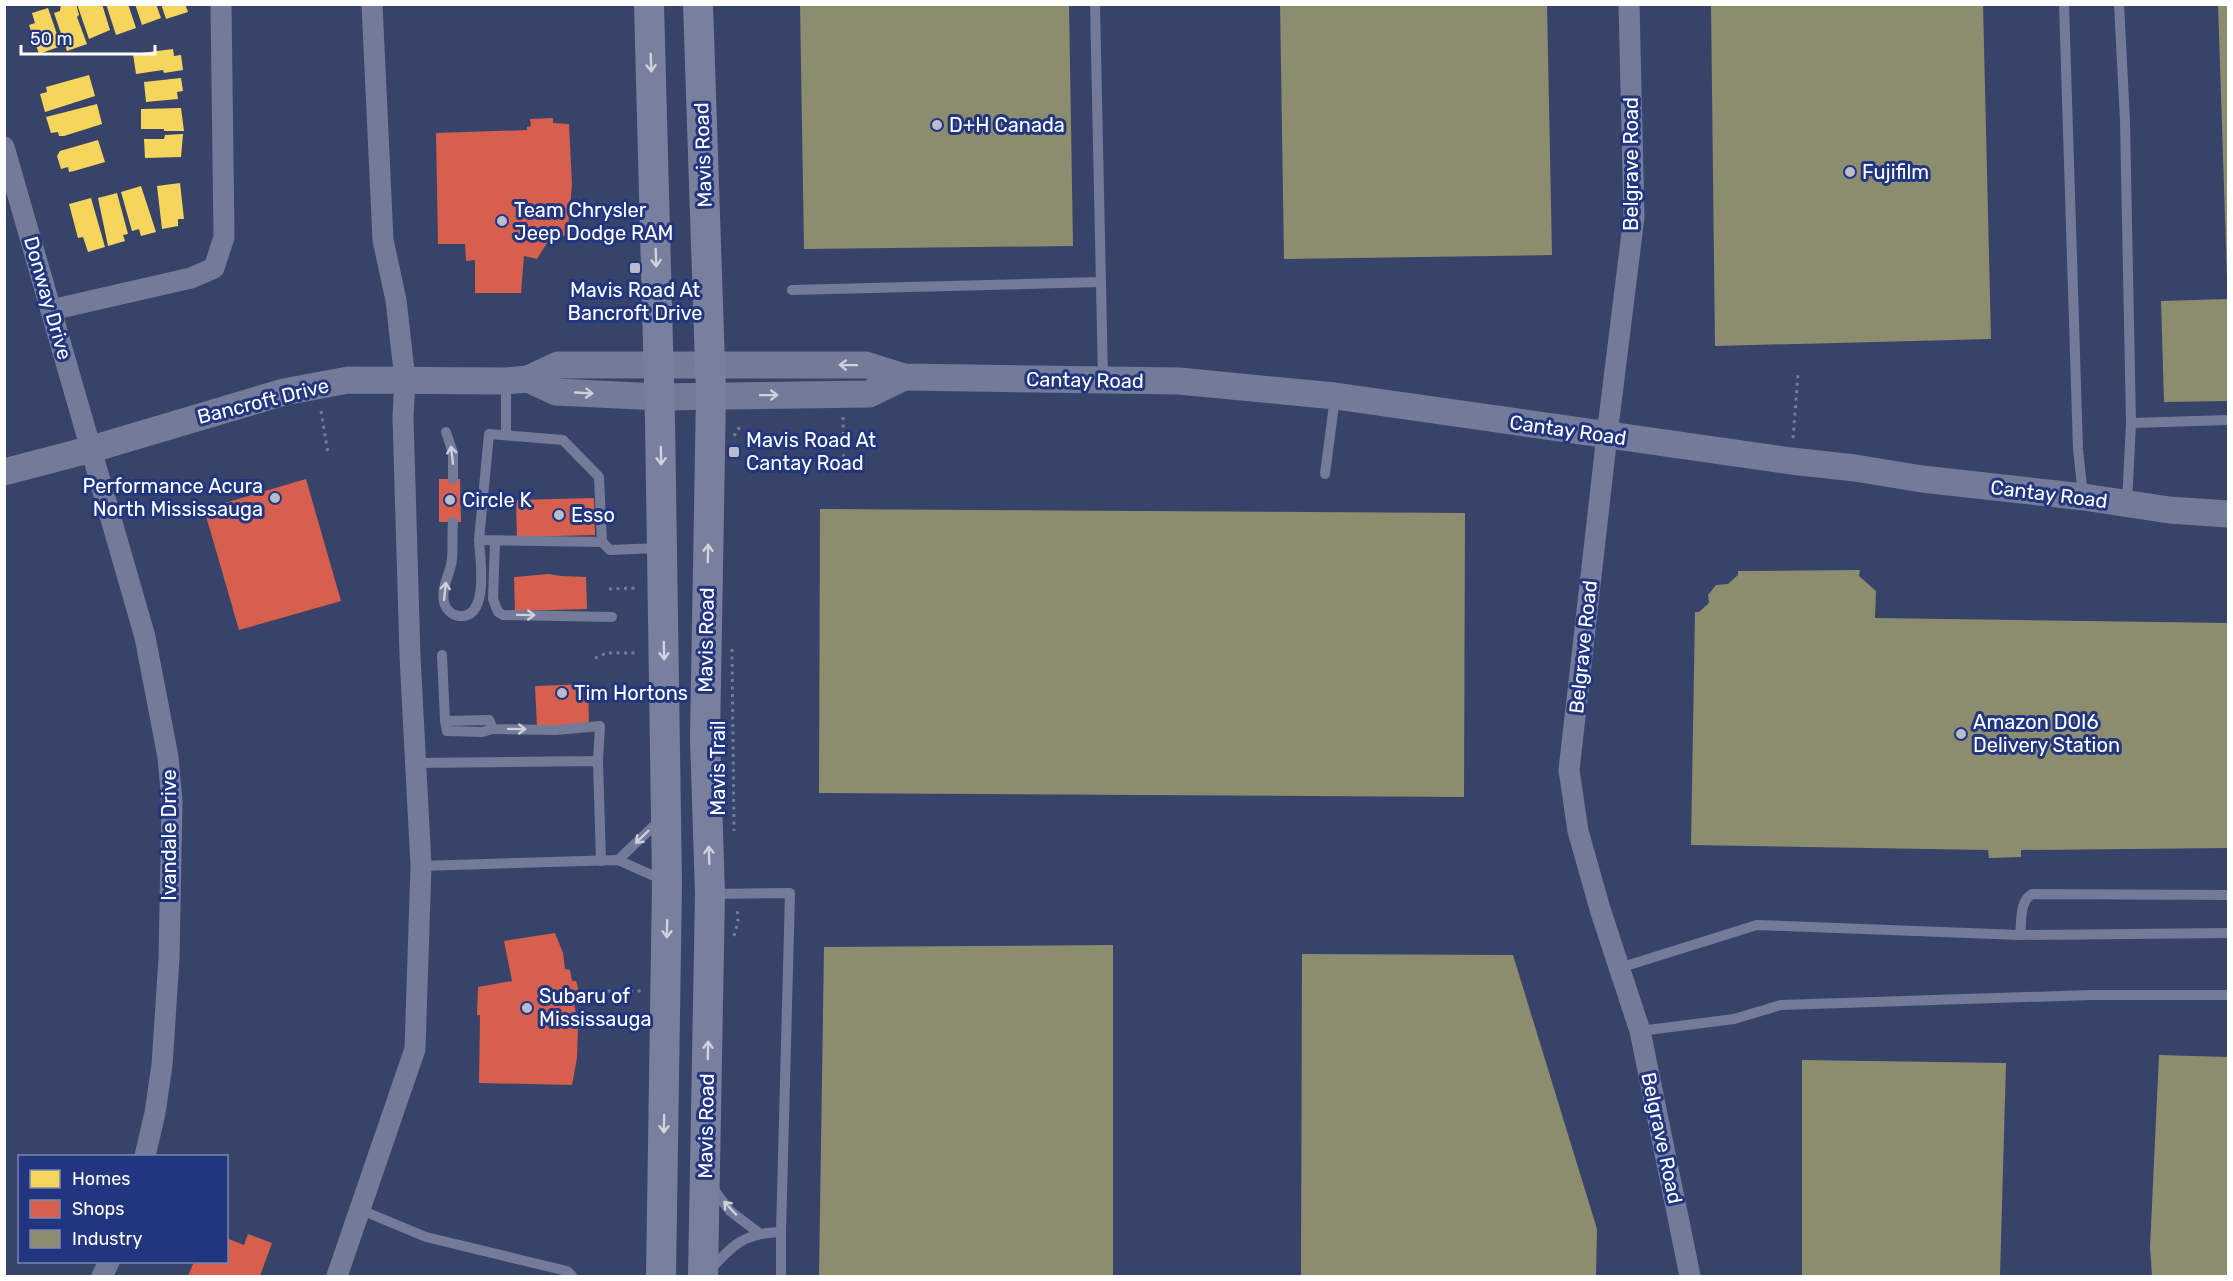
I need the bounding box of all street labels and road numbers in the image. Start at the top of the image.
street label: Belgrave Road [1619,97,1643,231]
street label: Mavis Road [689,102,717,208]
street label: Donway Drive [19,233,77,363]
street label: Cantay Road [1026,367,1144,393]
street label: Bancroft Drive [195,373,331,429]
street label: Cantay Road [1508,410,1628,450]
street label: Cantay Road [1989,475,2109,513]
street label: Belgrave Road [1564,579,1602,715]
street label: Mavis Road [693,587,719,693]
street label: Mavis Trail [706,720,730,816]
street label: Ivandale Drive [157,769,181,901]
street label: Belgrave Road [1636,1070,1688,1206]
street label: Mavis Road [693,1073,719,1179]

